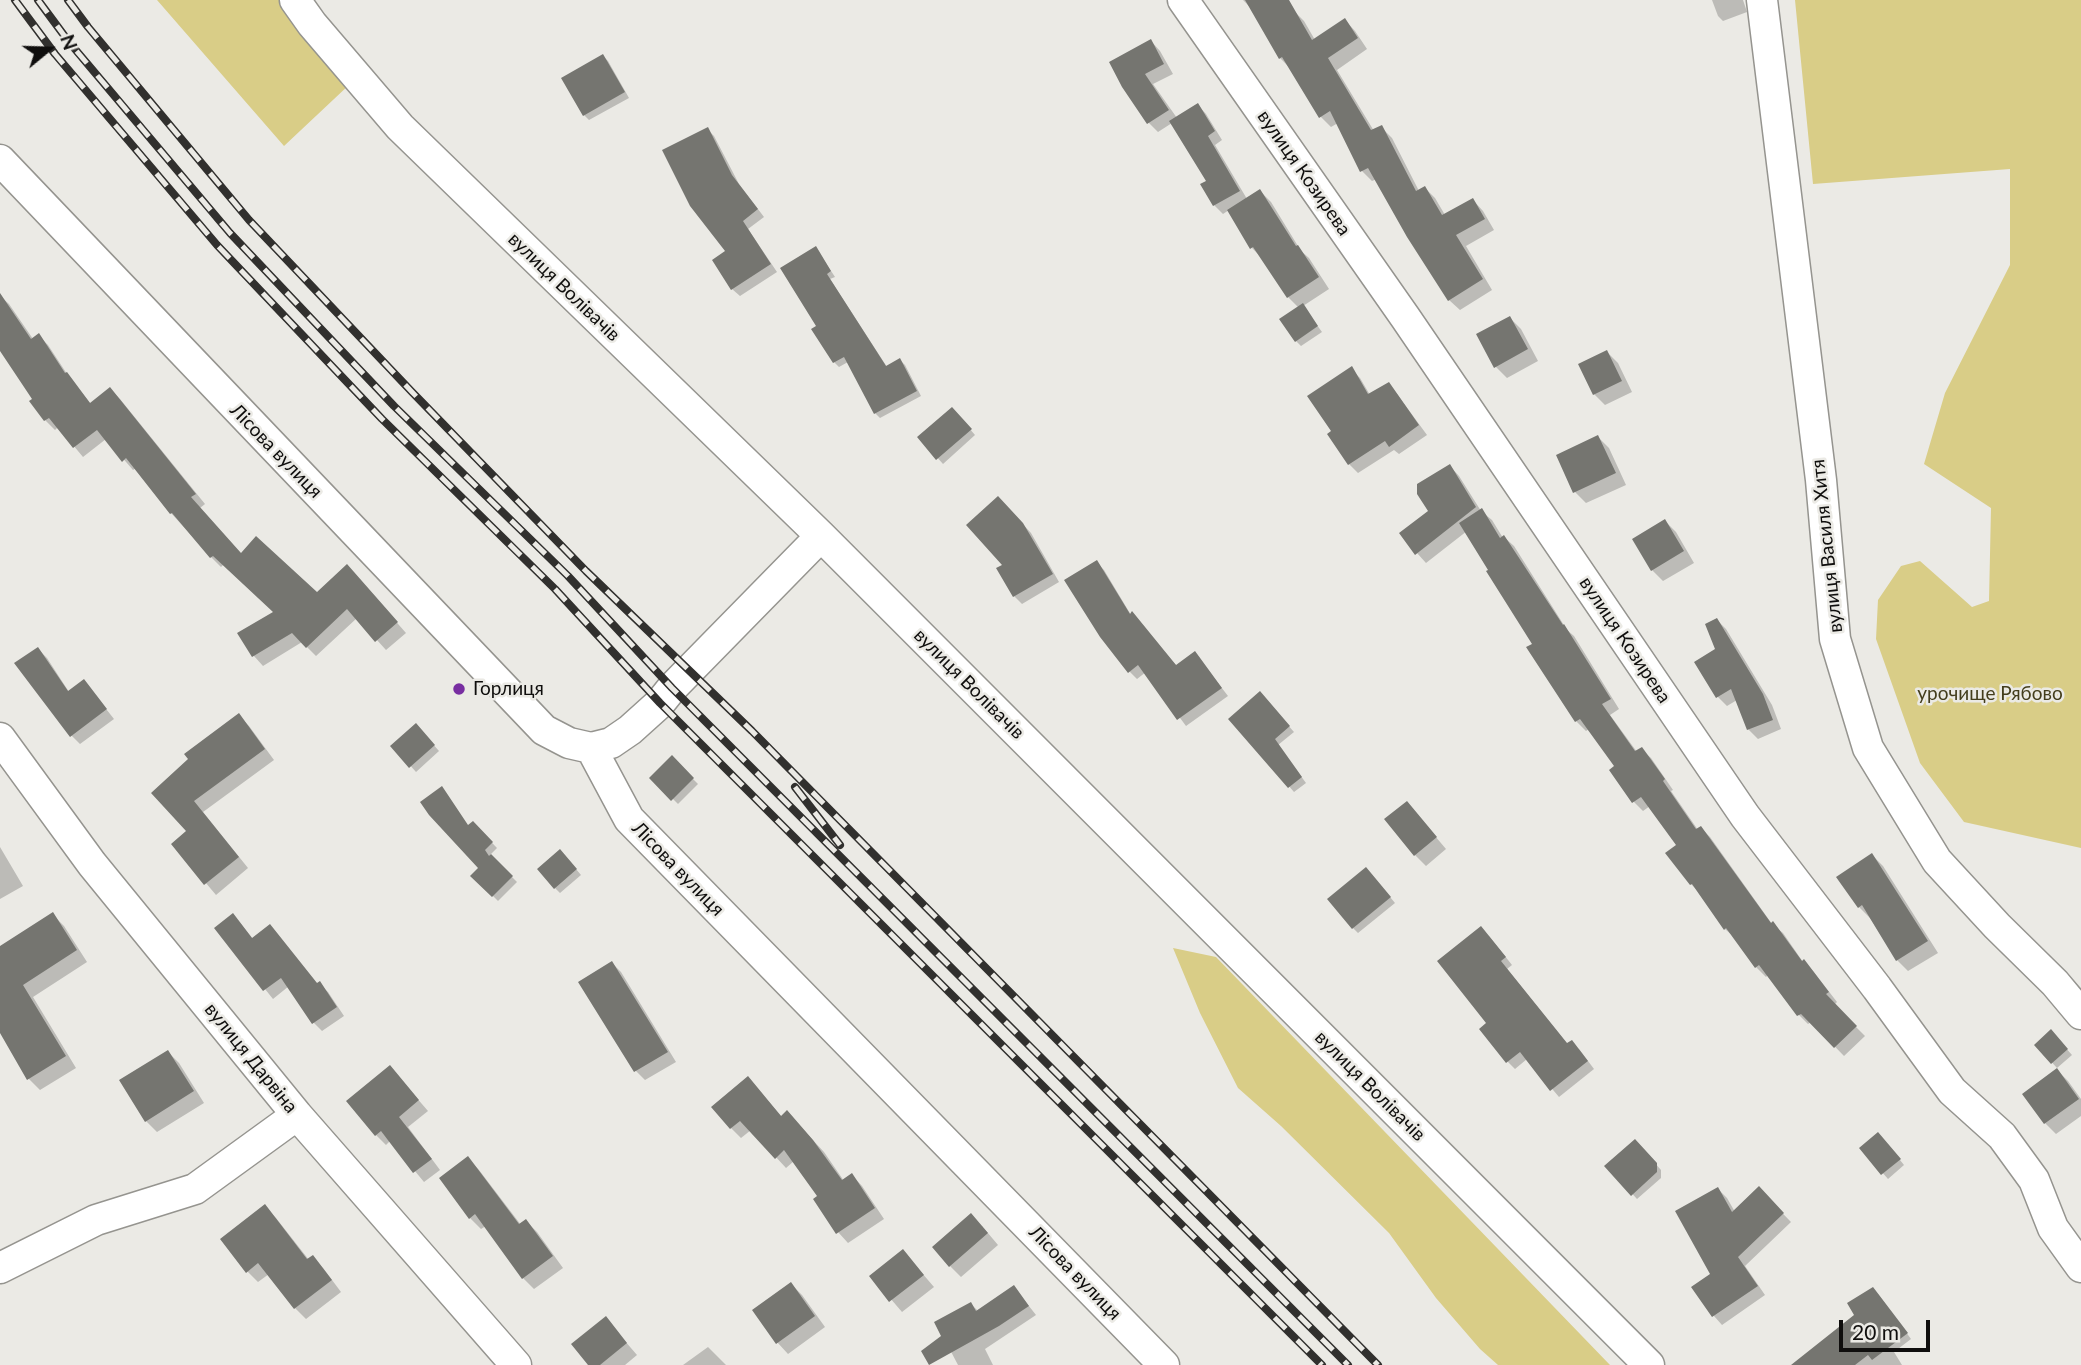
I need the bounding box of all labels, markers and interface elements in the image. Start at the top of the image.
north arrow [14,14,84,84]
text: N [56,31,83,53]
street label: вулиця Козирева [1252,106,1356,240]
street label: вулиця Волівачів [503,228,625,346]
street label: Лісова вулиця [225,399,327,503]
street label: вулиця Василя Хитя [1807,458,1847,634]
street label: вулиця Козирева [1574,572,1676,708]
street label: вулиця Волівачів [909,624,1029,744]
place label: Горлиця [473,678,544,700]
marker: Горлиця [451,681,467,697]
park label: урочище Рябово [1917,683,2063,705]
street label: Лісова вулиця [627,817,729,921]
street label: вулиця Дарвіна [200,998,302,1118]
street label: вулиця Волівачів [1310,1026,1430,1146]
street label: Лісова вулиця [1024,1221,1126,1325]
scale bar [1843,1306,1934,1350]
text: 20 m [1852,1319,1899,1344]

